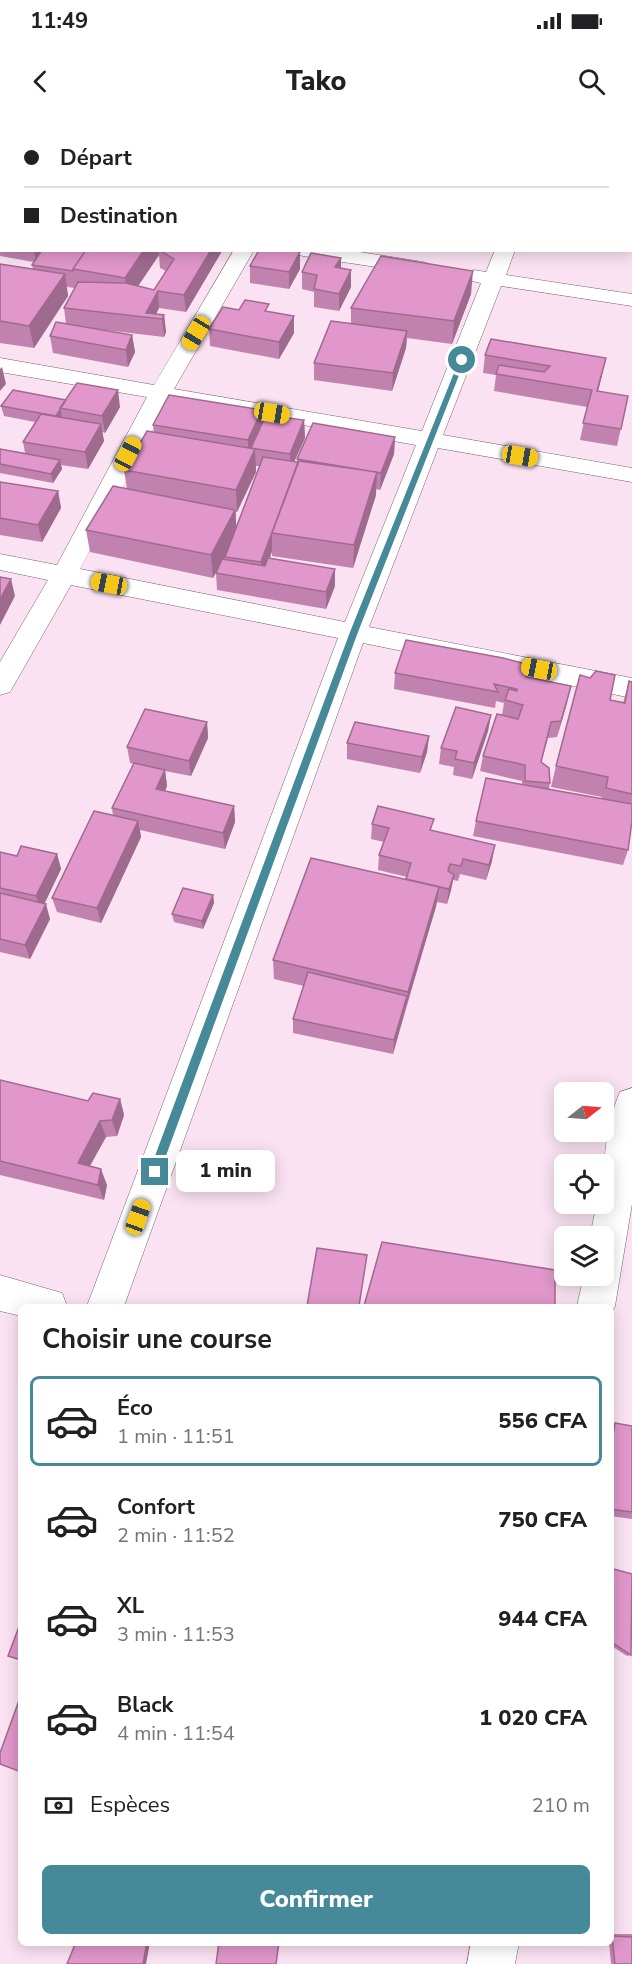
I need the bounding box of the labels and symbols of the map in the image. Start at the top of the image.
car [179,313,213,353]
route start [448,346,475,373]
car [253,401,291,425]
car [112,434,144,474]
car [501,444,539,468]
car [90,572,128,596]
car [520,657,558,681]
north arrow [554,1082,614,1142]
callout: 1 min [176,1151,275,1193]
route end [141,1158,168,1185]
car [123,1197,153,1237]

